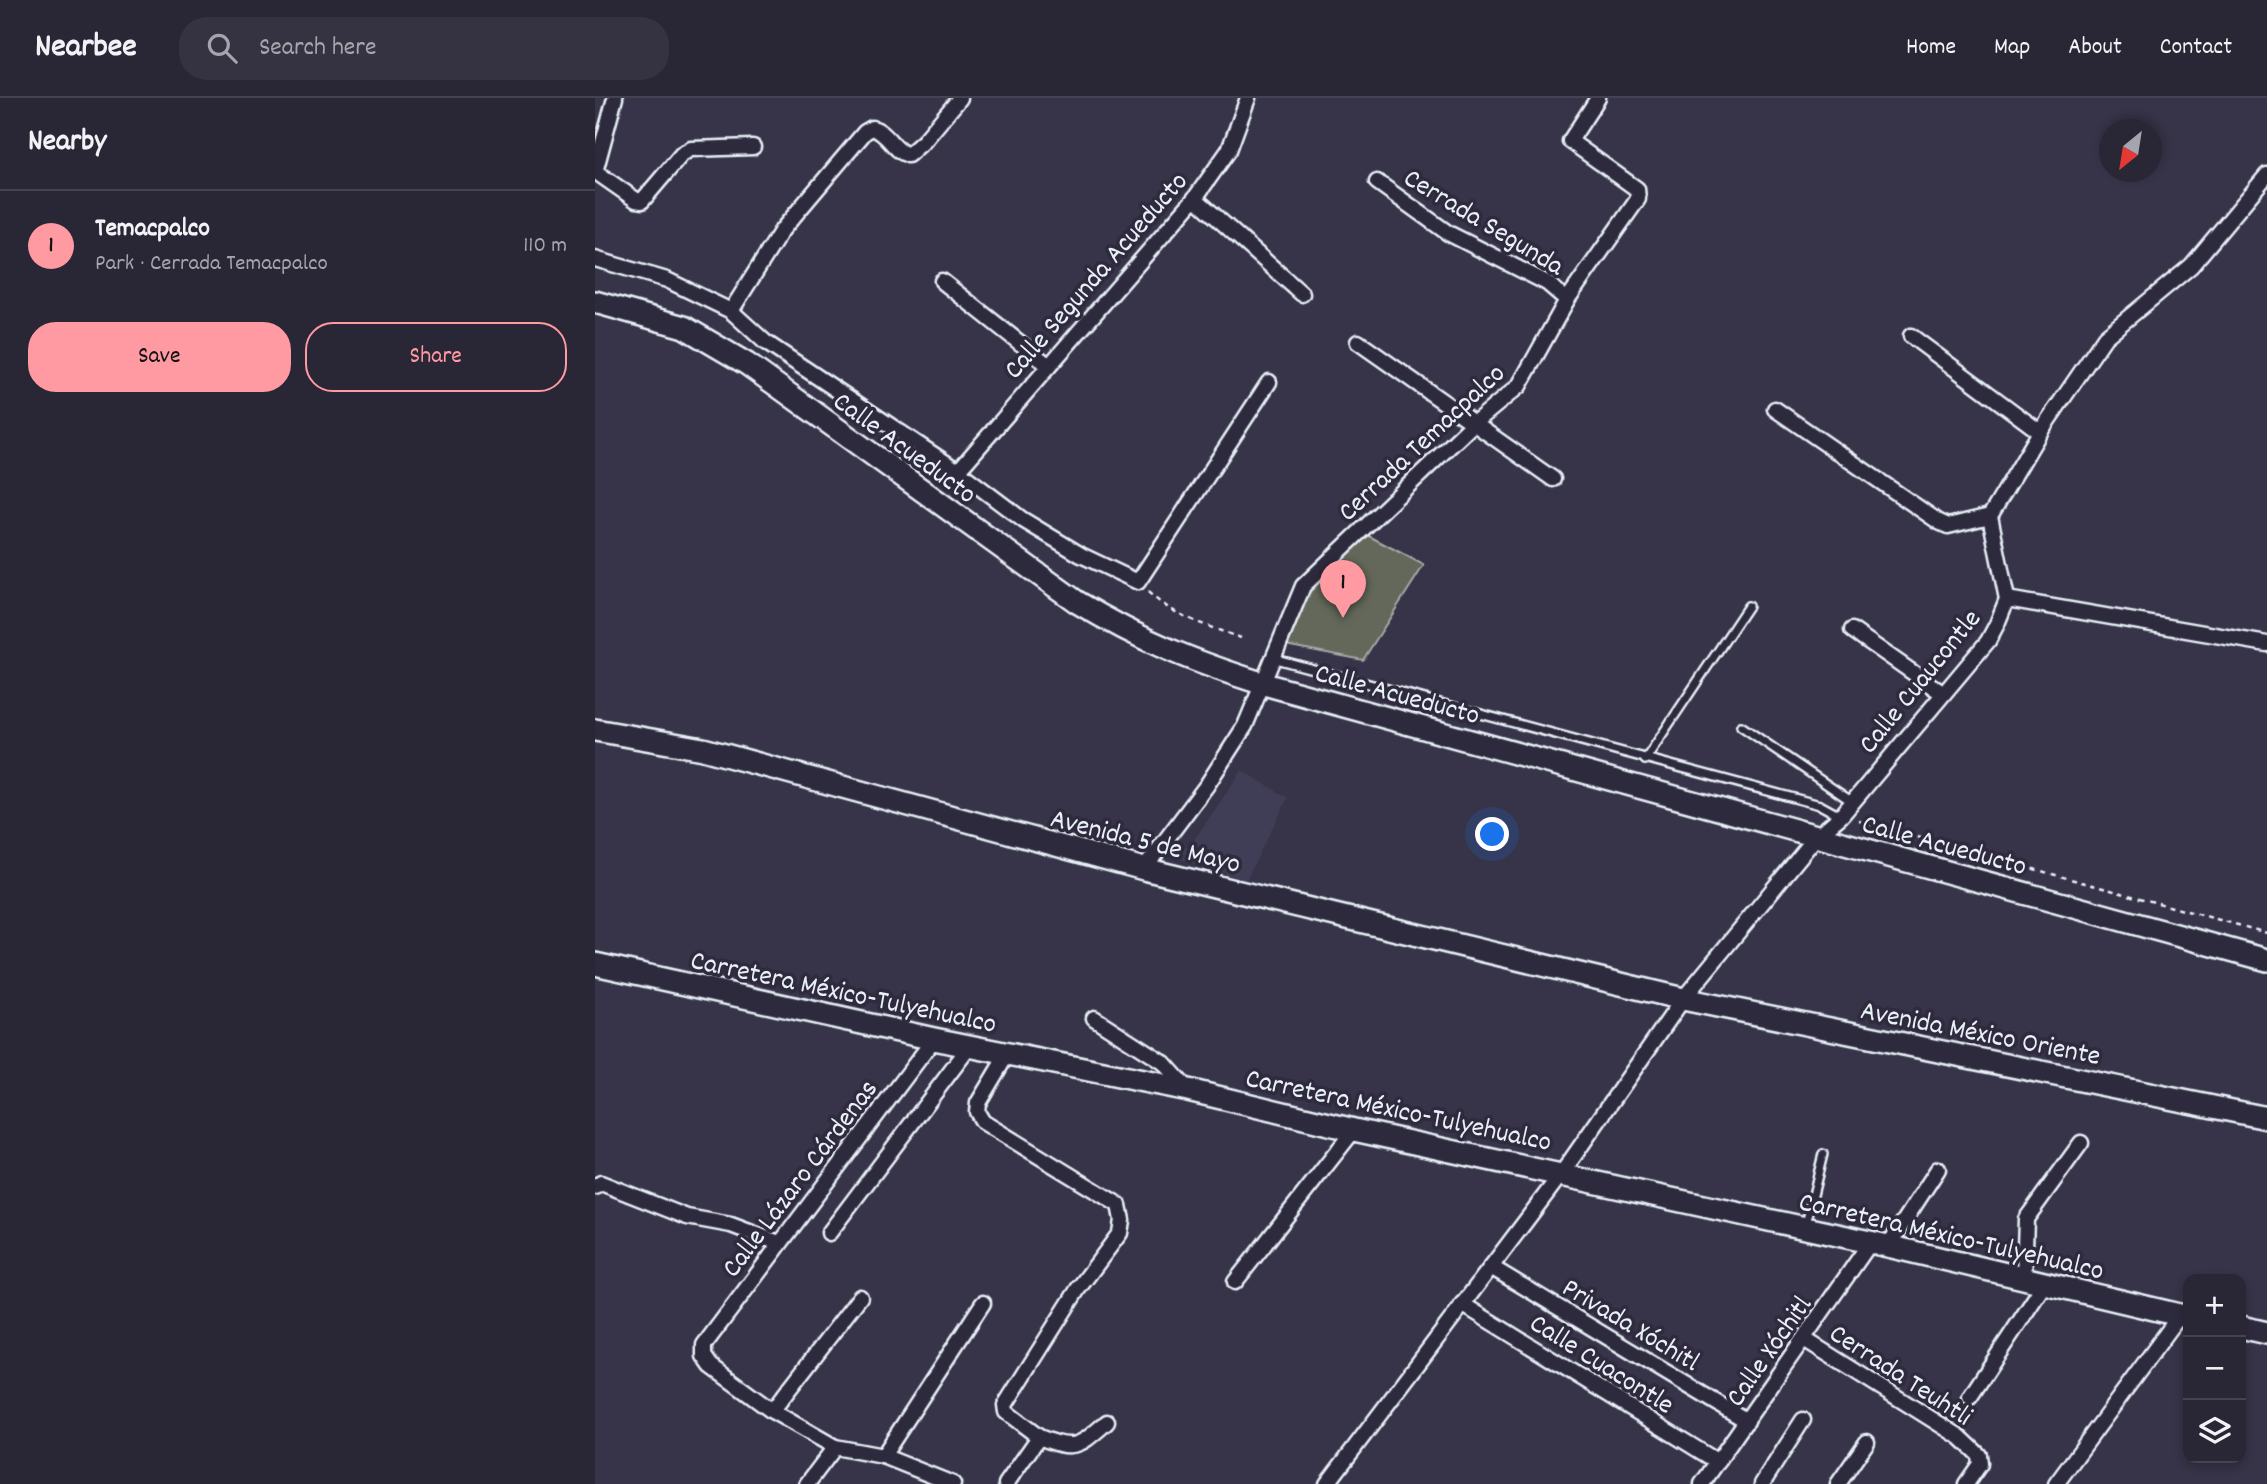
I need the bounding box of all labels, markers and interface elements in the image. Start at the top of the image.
search box [179,17,669,80]
text: Nearbee [35,25,137,72]
icon: search [203,29,241,67]
text: Search here [259,30,376,67]
text: Home [1906,31,1956,65]
text: Map [1994,31,2030,65]
text: About [2068,31,2122,65]
text: Contact [2160,31,2232,65]
north arrow [2099,119,2162,182]
text: Nearby [28,122,106,165]
street label: Cerrada Segunda [1395,161,1571,288]
street label: Calle Segunda Acueducto [996,165,1199,390]
text: Temacpalco [95,211,210,248]
text: 1 [48,230,54,263]
text: 110 m [523,230,567,263]
text: Park · Cerrada Temacpalco [95,248,328,281]
button: Save [28,322,291,392]
button: Share [305,322,567,392]
street label: Cerrada Temacpalco [1331,356,1516,533]
street label: Calle Acueducto [823,384,983,516]
pin: 1 [1320,560,1366,618]
street label: Calle Cuaucontle [1851,602,1993,764]
street label: Calle Acueducto [1310,656,1484,738]
street label: Avenida 5 de Mayo [1046,801,1244,887]
street label: Calle Acueducto [1857,807,2031,889]
your location [1475,817,1509,851]
street label: Carretera México-Tulyehualco [686,943,1000,1047]
street label: Avenida México Oriente [1857,993,2103,1079]
street label: Carretera México-Tulyehualco [1241,1061,1555,1165]
street label: Calle Lázaro Cárdenas [714,1073,890,1287]
street label: Carretera México-Tulyehualco [1794,1184,2107,1293]
street label: Privada Xóchitl [1553,1270,1706,1384]
map controls [2183,1274,2246,1463]
button: + [2183,1274,2246,1337]
street label: Calle Xóchitl [1718,1289,1824,1417]
street label: Calle Cuacontle [1520,1306,1681,1427]
street label: Cerrada Teuhtli [1820,1316,1979,1438]
button: − [2183,1337,2246,1400]
button: layers [2183,1400,2246,1463]

